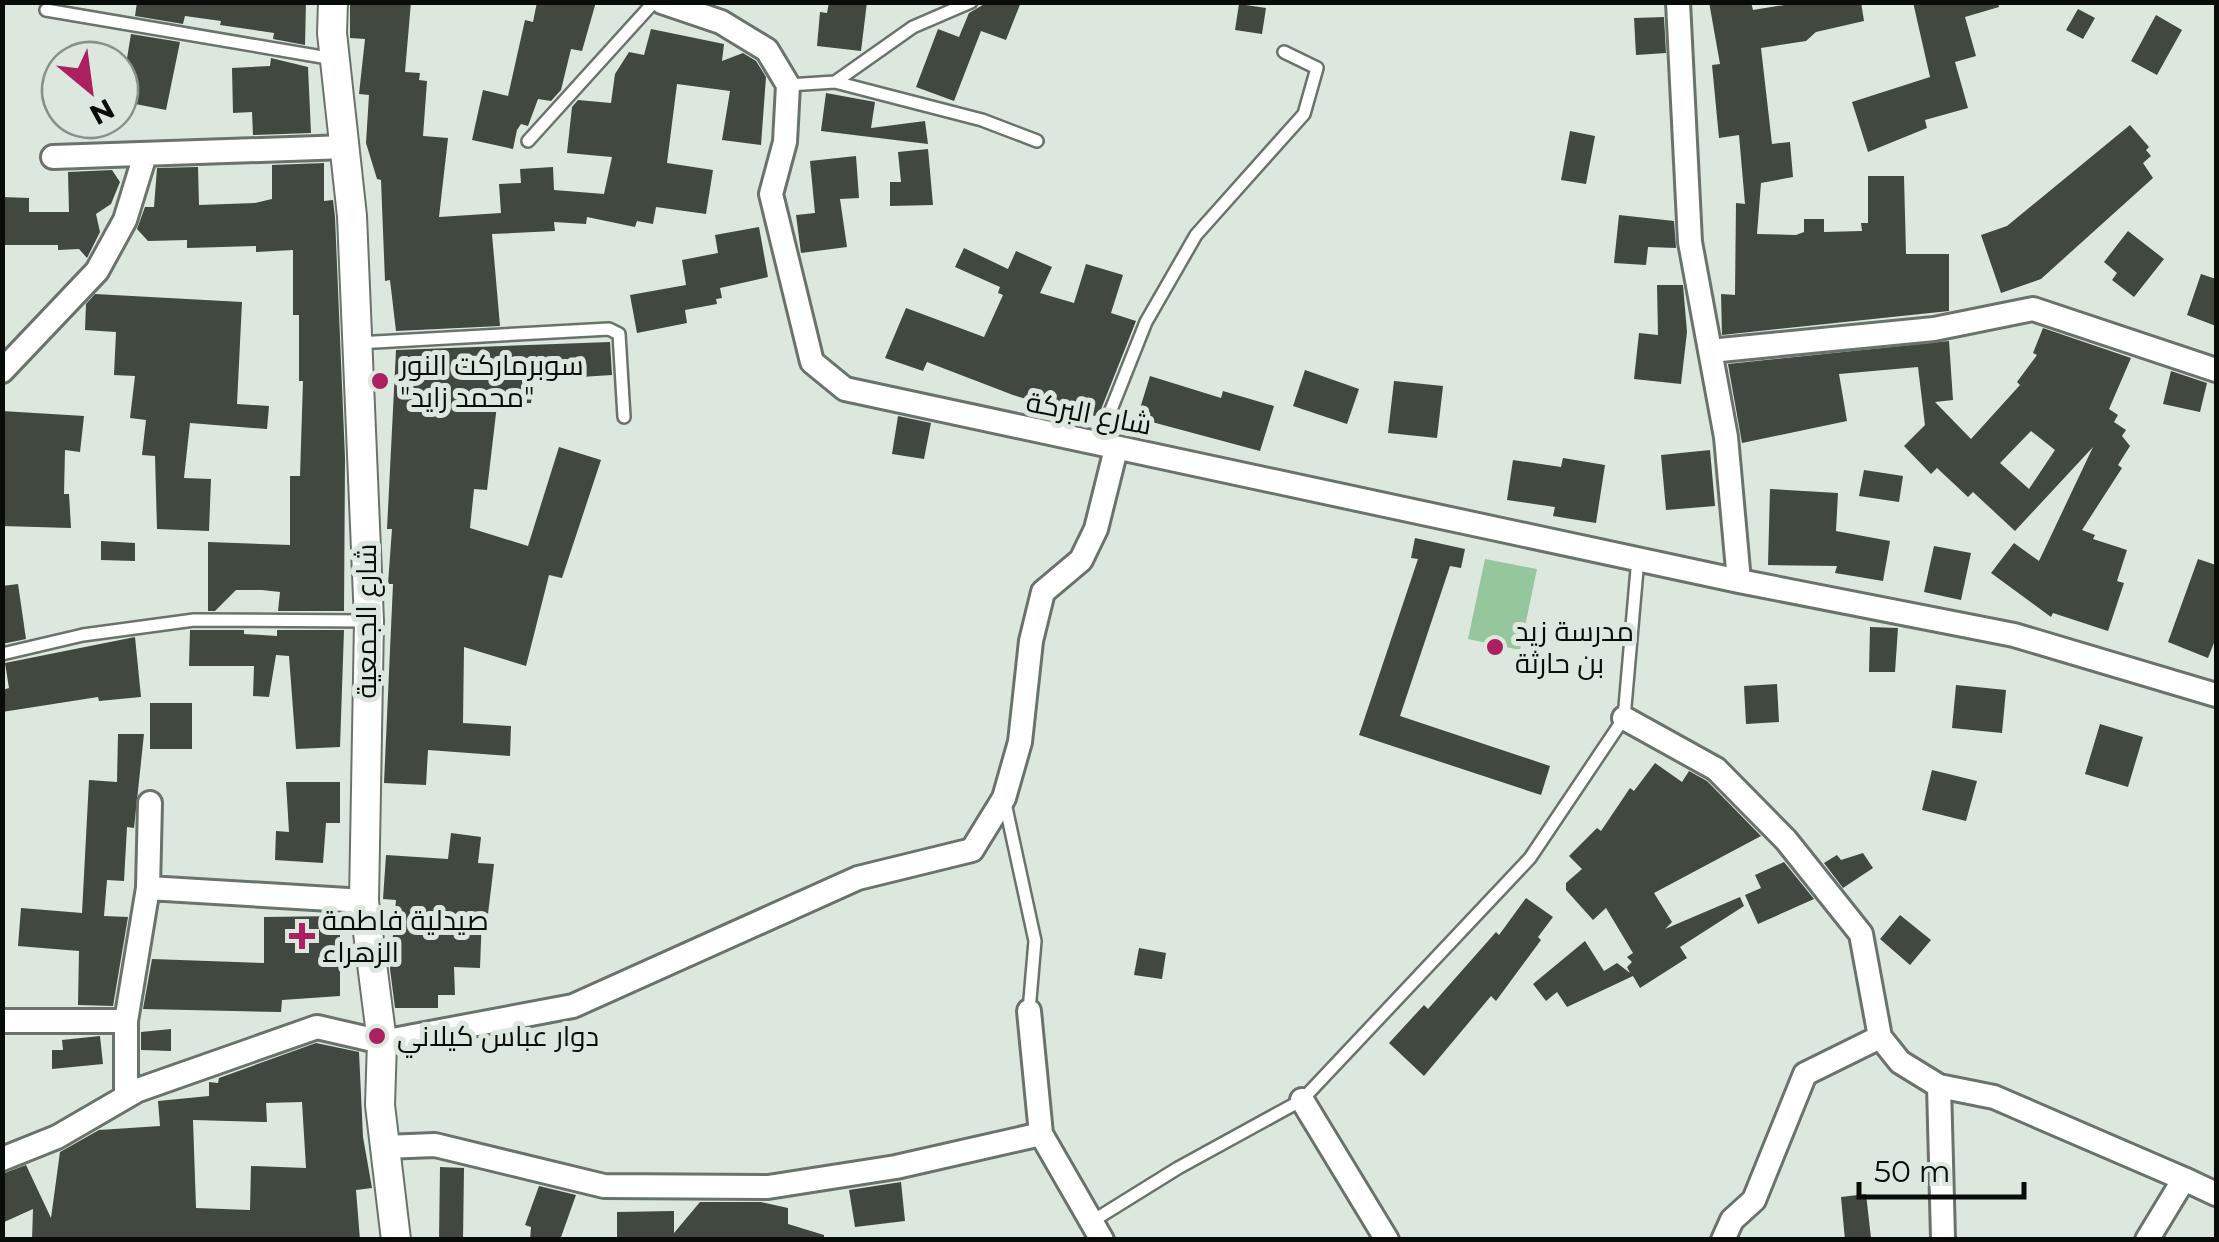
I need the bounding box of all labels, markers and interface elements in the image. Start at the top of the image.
north arrow [40,40,140,140]
text: N [84,92,120,132]
place label: سوبرماركت النور "محمد زايد" [398,348,584,414]
marker: سوبرماركت النور "محمد زايد" [369,370,391,392]
street label: شارع البركة [1023,384,1155,444]
street label: شارع الجمعية [349,544,385,698]
place label: مدرسة زيد بن حارثة [1515,614,1634,680]
marker: مدرسة زيد بن حارثة [1484,636,1506,658]
place label: صيدلية فاطمة الزهراء [322,903,489,969]
marker: صيدلية فاطمة الزهراء [291,925,313,947]
place label: دوار عباس كيلاني [397,1019,599,1058]
marker: دوار عباس كيلاني [366,1025,388,1047]
scale bar [1859,1137,2024,1199]
text: 50 m [1874,1153,1951,1190]

